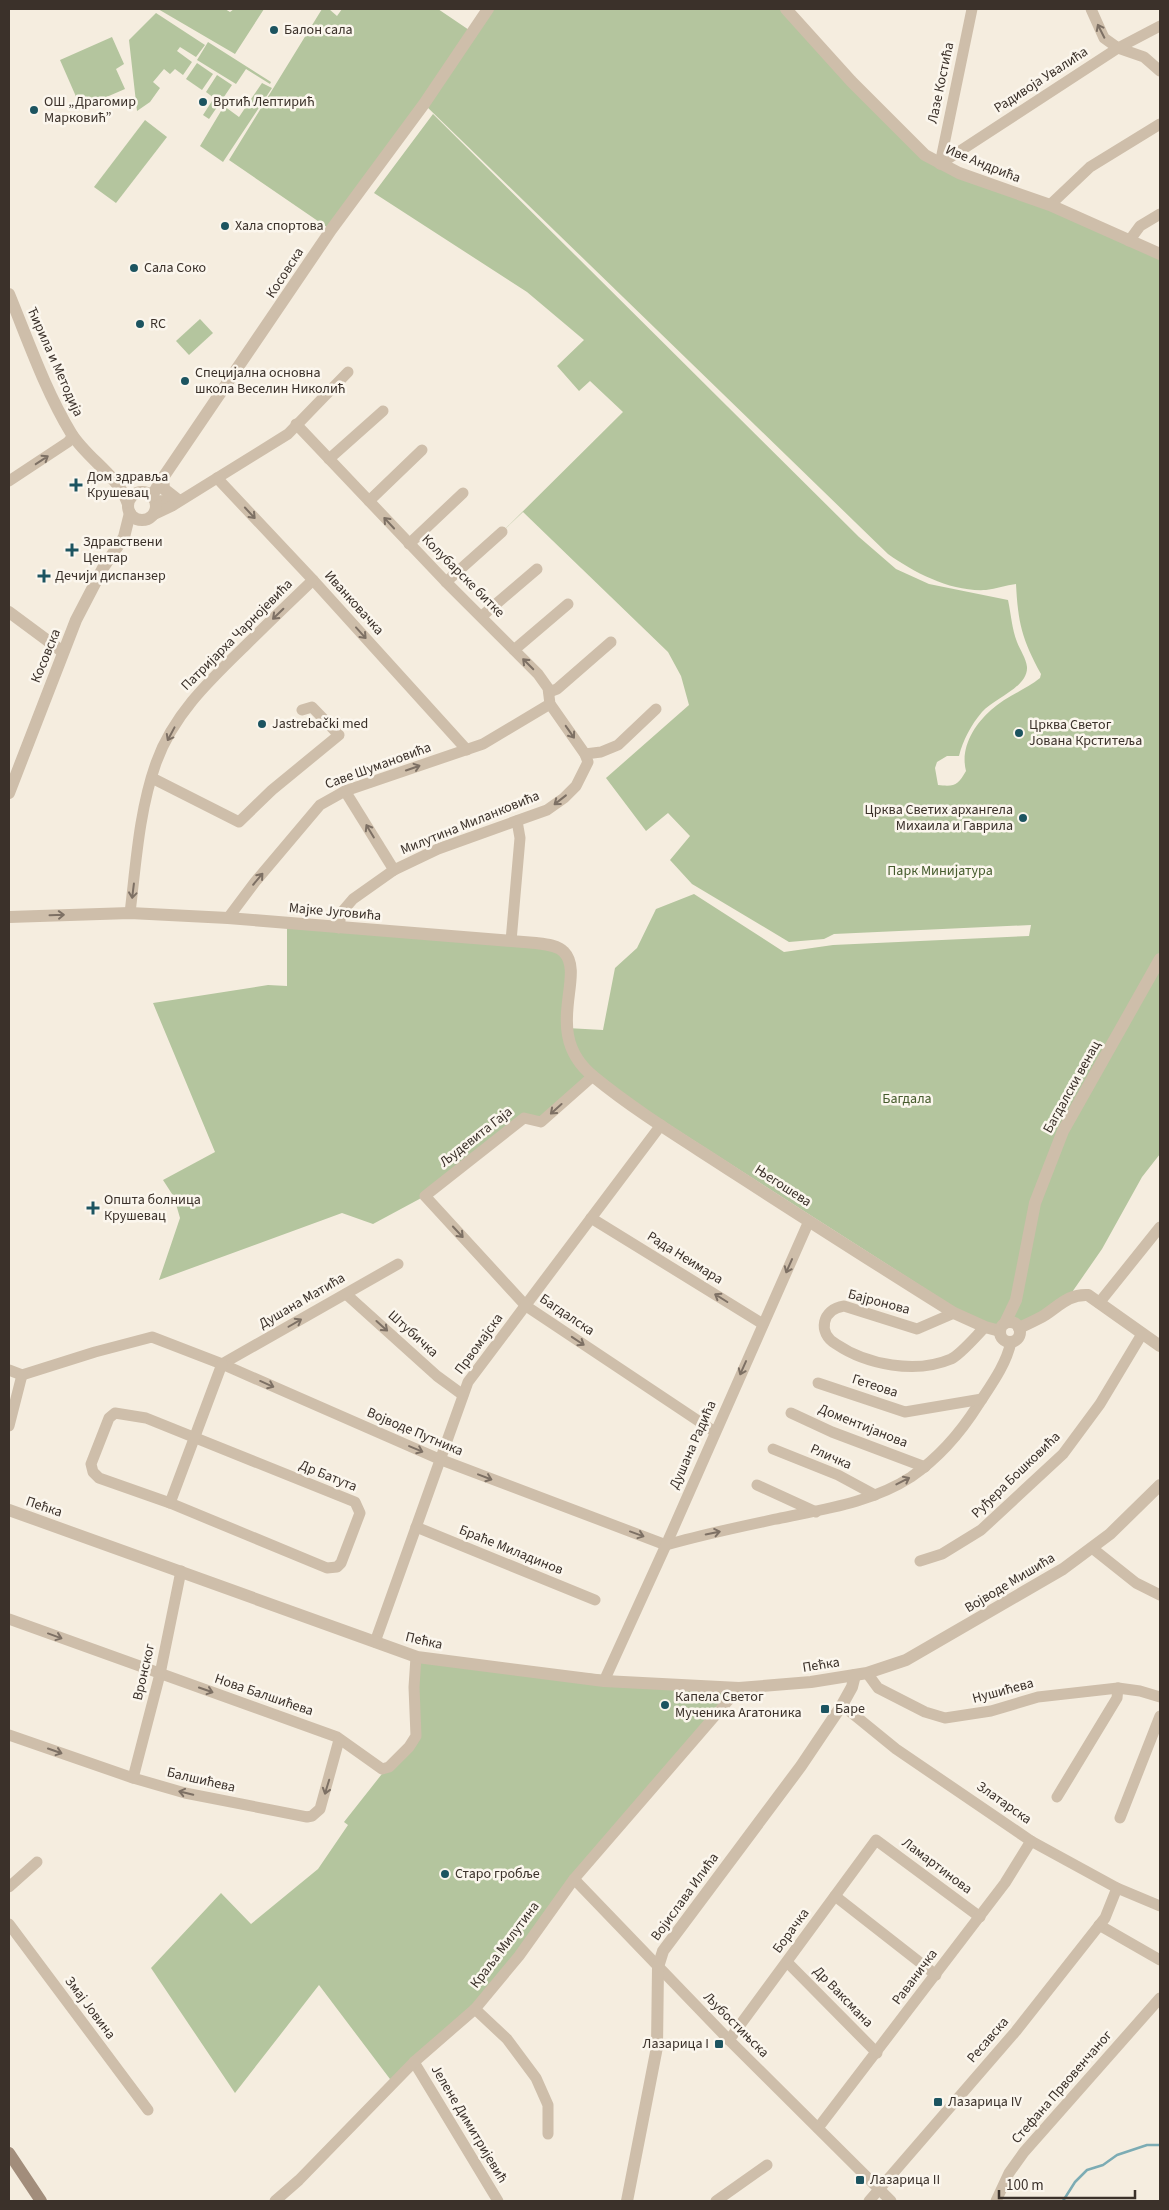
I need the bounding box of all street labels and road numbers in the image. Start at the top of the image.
street label: Лазе Костића [923,40,959,126]
street label: Радивоја Увалића [990,42,1092,118]
street label: Иве Андрића [942,140,1024,188]
street label: Косовска [261,244,309,302]
street label: Ћирила и Методија [22,304,88,420]
street label: Колубарске битке [417,530,509,622]
street label: Иванковачка [320,566,388,640]
street label: Патријарха Чарнојевића [177,575,297,695]
street label: Косовска [26,626,66,686]
street label: Саве Шумановића [322,738,434,794]
street label: Милутина Миланковића [397,786,543,860]
street label: Мајке Југовића [288,898,382,926]
street label: Багдалски венац [1038,1037,1106,1137]
street label: Људевита Гаја [435,1102,517,1172]
street label: Његошева [751,1160,815,1212]
street label: Рада Неимара [643,1227,727,1289]
street label: Душана Матића [255,1268,349,1334]
street label: Бајронова [846,1284,912,1320]
street label: Багдалска [536,1289,598,1341]
street label: Штубичка [383,1306,443,1362]
street label: Првомајска [450,1309,508,1379]
street label: Гетеова [849,1369,901,1403]
street label: Душана Радића [665,1397,721,1493]
street label: Доментијанова [815,1399,911,1453]
street label: Војводе Путника [364,1403,466,1461]
street label: Руђера Бошковића [967,1427,1065,1523]
street label: Рличка [807,1439,855,1475]
street label: Др Батута [296,1455,360,1497]
street label: Пећка [23,1491,65,1523]
street label: Браће Миладинов [456,1520,566,1580]
street label: Војводе Мишића [961,1548,1059,1618]
street label: Пећка [404,1627,444,1655]
street label: Вронског [128,1641,160,1702]
street label: Пећка [801,1652,841,1678]
street label: Нова Балшићева [212,1669,316,1721]
street label: Нушићева [970,1673,1036,1709]
street label: Балшићева [165,1762,237,1798]
street label: Златарска [972,1777,1036,1829]
street label: Ламартинова [898,1833,976,1899]
street label: Војислава Илића [646,1849,724,1945]
street label: Краља Милутина [466,1897,544,1993]
street label: Борачка [768,1904,814,1958]
street label: Раваничка [887,1945,943,2009]
street label: Др Ваксмана [808,1962,878,2032]
street label: Змај Јовина [60,1972,120,2044]
street label: Љубостињска [699,1988,773,2062]
street label: Ресавска [962,2013,1014,2067]
street label: Стефана Првовенчаног [1007,2026,1117,2148]
street label: Јелене Димитријевић [426,2061,512,2187]

